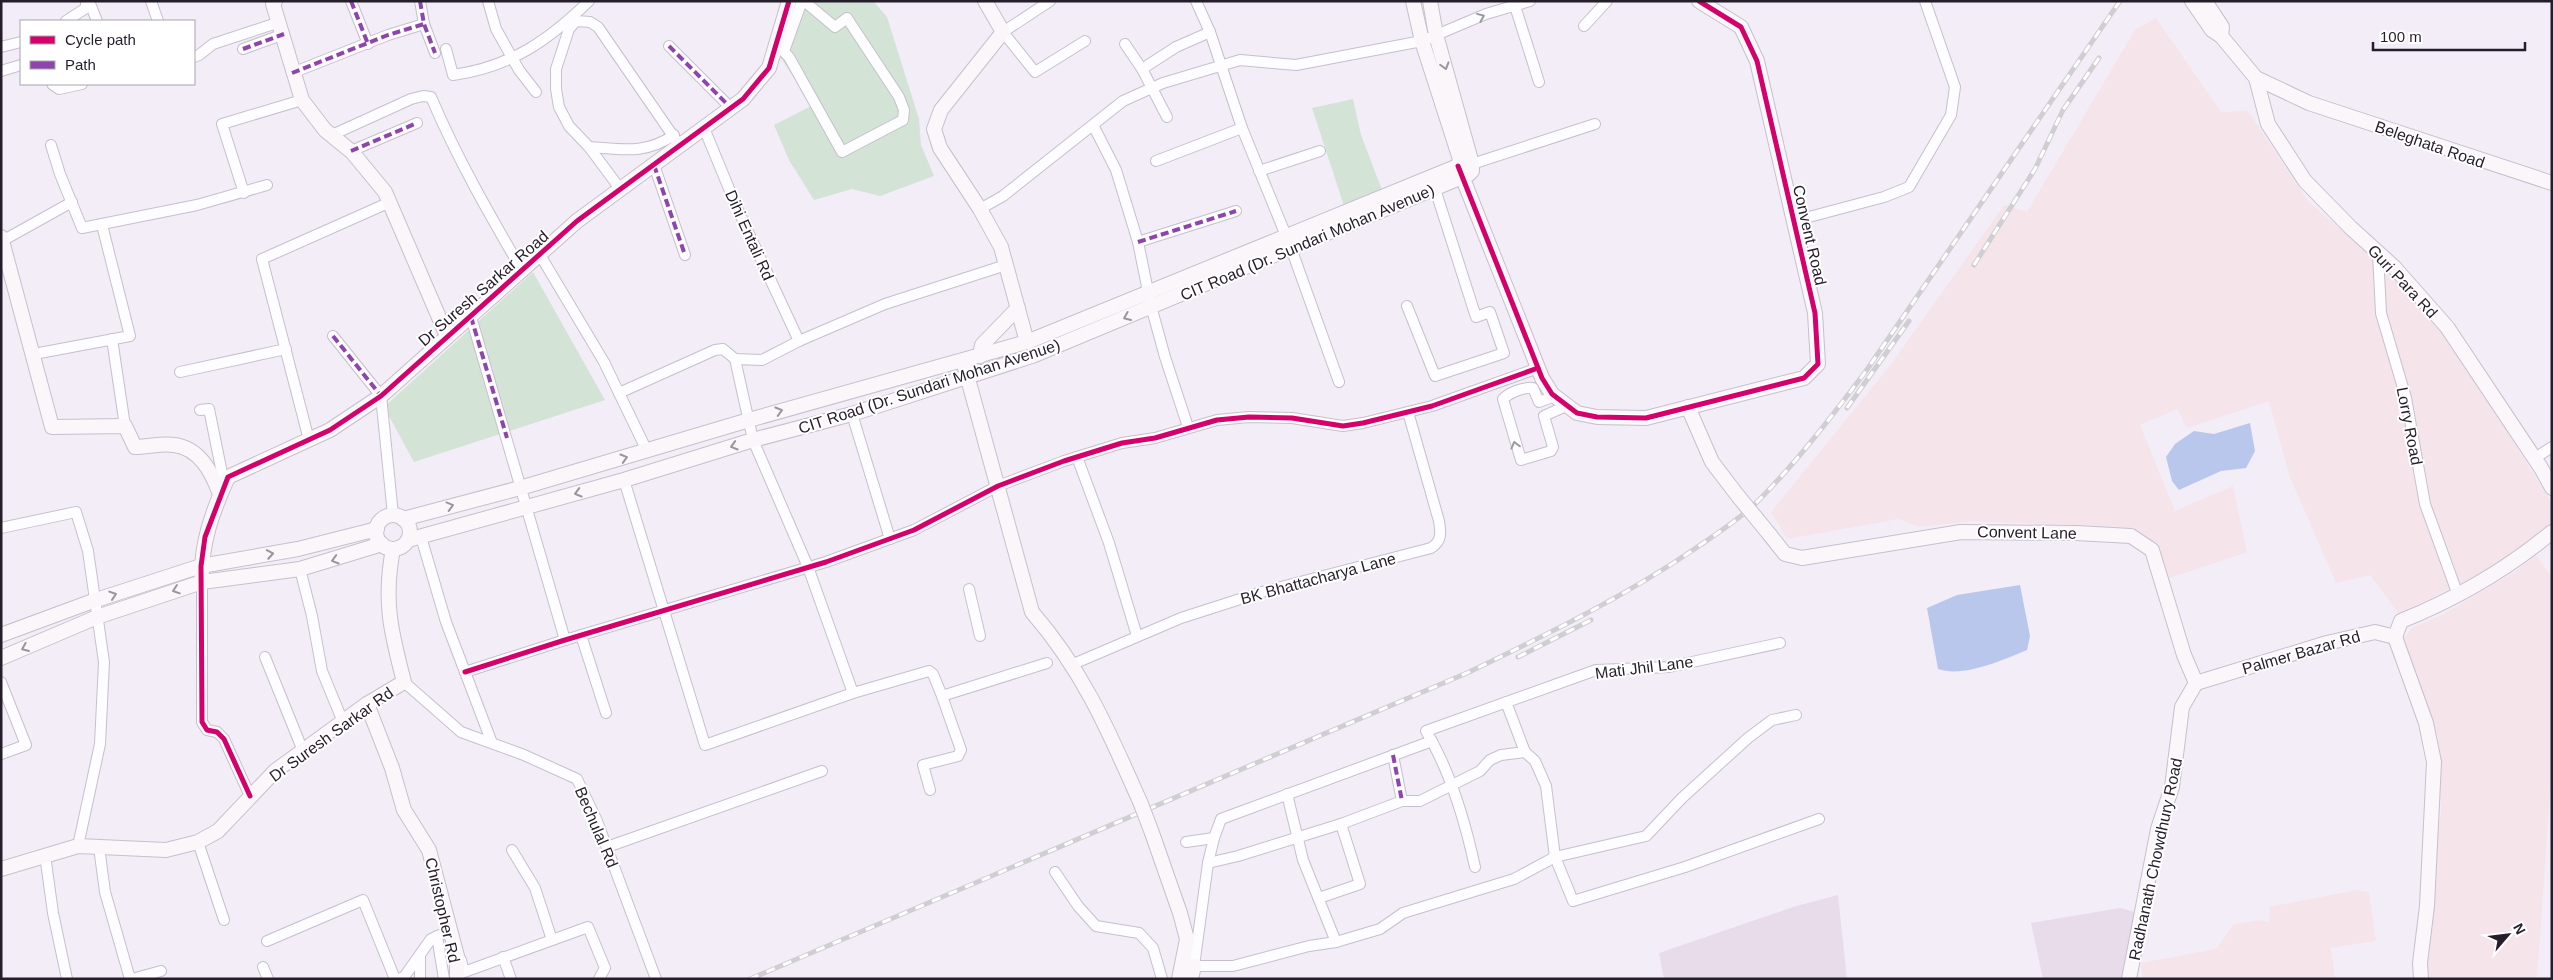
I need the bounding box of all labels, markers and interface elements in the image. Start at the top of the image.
one-way arrow [1476,13,1485,23]
legend [20,20,195,85]
scale bar [2373,20,2526,52]
text: 100 m [2380,28,2422,45]
text: Cycle path [65,31,136,48]
text: Path [65,56,96,73]
one-way arrow [1439,61,1449,69]
street label: Beleghata Road [2373,118,2487,171]
street label: CIT Road (Dr. Sundari Mohan Avenue) [1178,181,1437,304]
street label: Convent Road [1790,183,1829,287]
street label: Dihi Entali Rd [722,187,777,283]
street label: Dr Suresh Sarkar Road [415,227,552,349]
street label: Guri Para Rd [2365,241,2441,321]
one-way arrow [1123,310,1132,321]
street label: CIT Road (Dr. Sundari Mohan Avenue) [796,336,1062,437]
street label: Lorry Road [2394,386,2425,467]
one-way arrow [775,407,783,417]
one-way arrow [730,440,739,450]
one-way arrow [1511,441,1521,449]
one-way arrow [619,453,627,463]
one-way arrow [575,487,583,497]
one-way arrow [446,501,455,512]
street label: Convent Lane [1977,523,2077,542]
one-way arrow [265,549,274,559]
street label: BK Bhattacharya Lane [1239,550,1398,607]
one-way arrow [332,554,340,564]
one-way arrow [173,584,181,594]
one-way arrow [108,590,117,600]
street label: Palmer Bazar Rd [2240,628,2362,677]
one-way arrow [21,642,30,653]
street label: Mati Jhil Lane [1594,653,1694,682]
street label: Dr Suresh Sarkar Rd [266,684,396,785]
street label: Radhanath Chowdhury Road [2126,756,2185,962]
street label: Bechulal Rd [572,784,621,870]
street label: Christopher Rd [422,856,463,964]
north arrow [2483,910,2533,960]
text: N [2510,921,2529,937]

